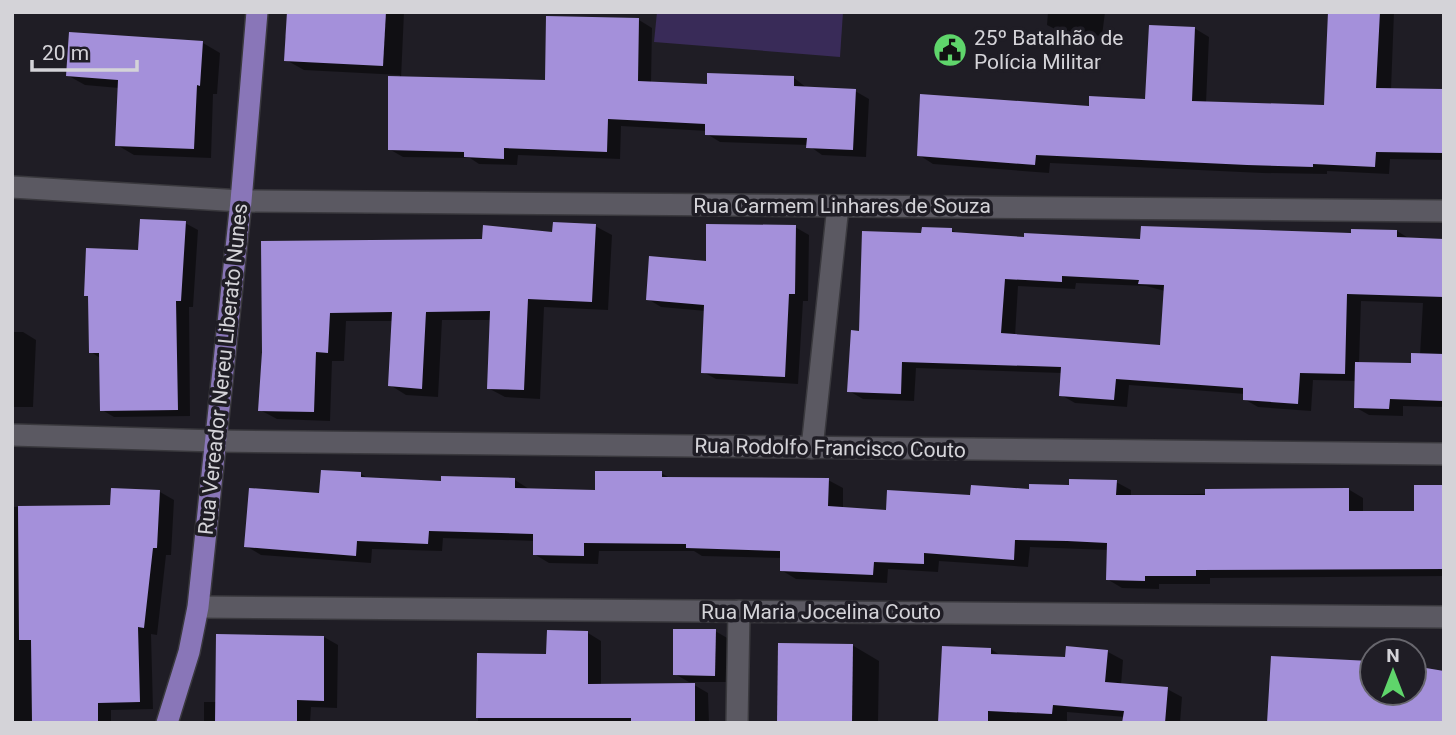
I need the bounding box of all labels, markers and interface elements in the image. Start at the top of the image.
place label: 25º Batalhão de Polícia Militar [974,26,1123,74]
scale bar [32,28,136,72]
public building icon: 25º Batalhão de Polícia Militar [931,31,969,69]
text: 20 m [42,41,89,65]
street label: Rua Carmem Linhares de Souza [693,194,991,218]
street label: Rua Vereador Nereu Liberato Nunes [194,202,252,536]
street label: Rua Rodolfo Francisco Couto [694,434,966,462]
street label: Rua Maria Jocelina Couto [701,600,941,624]
north arrow [1358,637,1428,707]
text: N [1386,644,1400,667]

